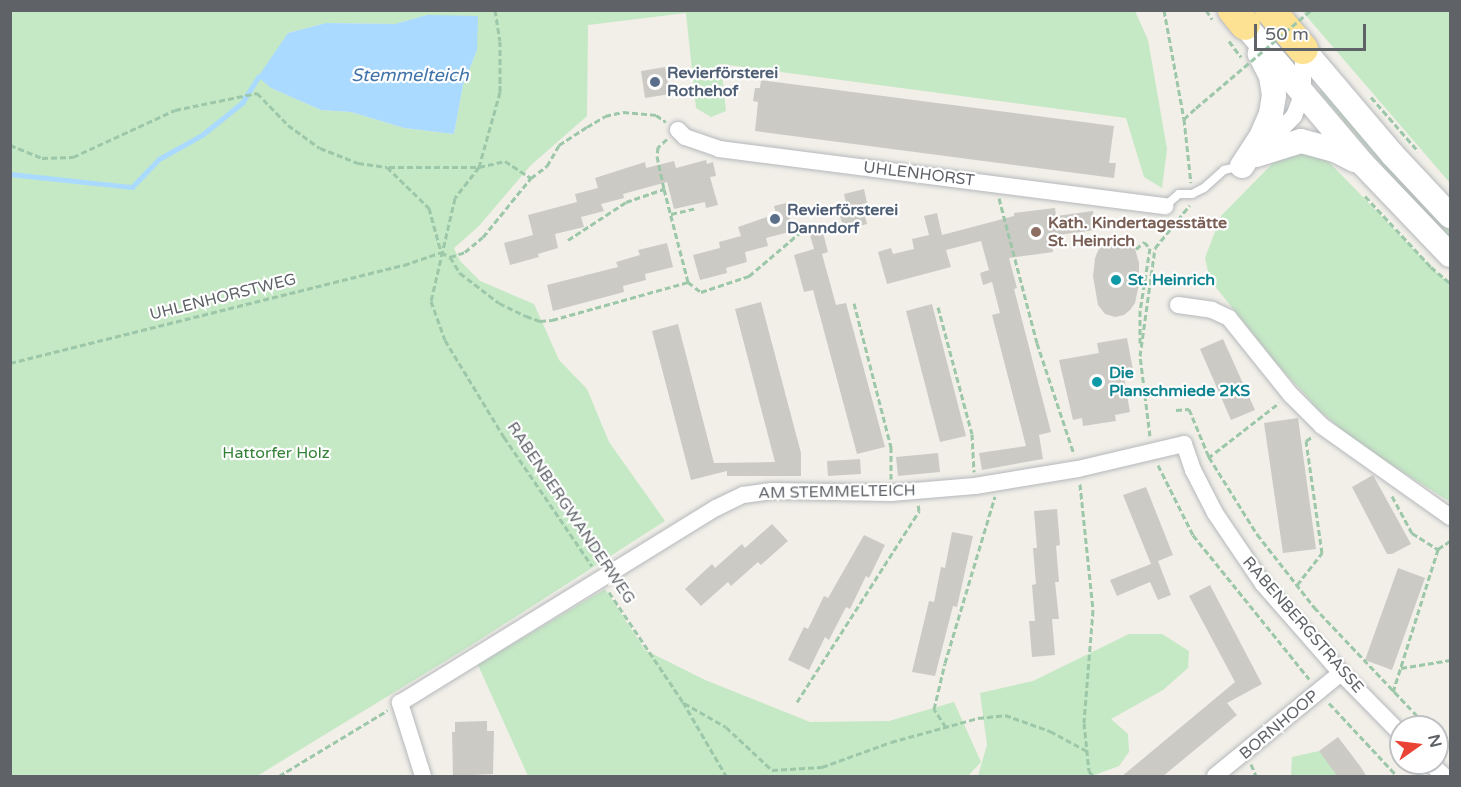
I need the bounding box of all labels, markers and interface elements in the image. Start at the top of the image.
scale bar [1257,12,1370,50]
text: 50 m [1265,23,1309,45]
place label: Revierförsterei Rothehof [667,63,778,101]
water label: Stemmelteich [351,64,469,86]
marker: Revierförsterei Rothehof [648,75,662,89]
street label: UHLENHORST [862,158,976,190]
place label: Revierförsterei Danndorf [787,200,898,238]
marker: Revierförsterei Danndorf [768,212,782,226]
place label: Kath. Kindertagesstätte St. Heinrich [1048,213,1227,251]
marker: Kath. Kindertagesstätte St. Heinrich [1029,225,1043,239]
street label: UHLENHORSTWEG [148,270,298,324]
place label: St. Heinrich [1128,270,1215,290]
marker: St. Heinrich [1109,273,1123,287]
place label: Die Planschmiede 2KS [1109,363,1250,401]
marker: Die Planschmiede 2KS [1090,375,1104,389]
street label: RABENBERGWANDERWEG [503,418,639,608]
park label: Hattorfer Holz [222,443,330,463]
street label: AM STEMMELTEICH [758,481,916,503]
street label: RABENBERGSTRASSE [1239,553,1367,697]
street label: BORNHOOP [1236,686,1322,764]
north arrow [1389,715,1449,775]
text: N [1423,732,1446,750]

